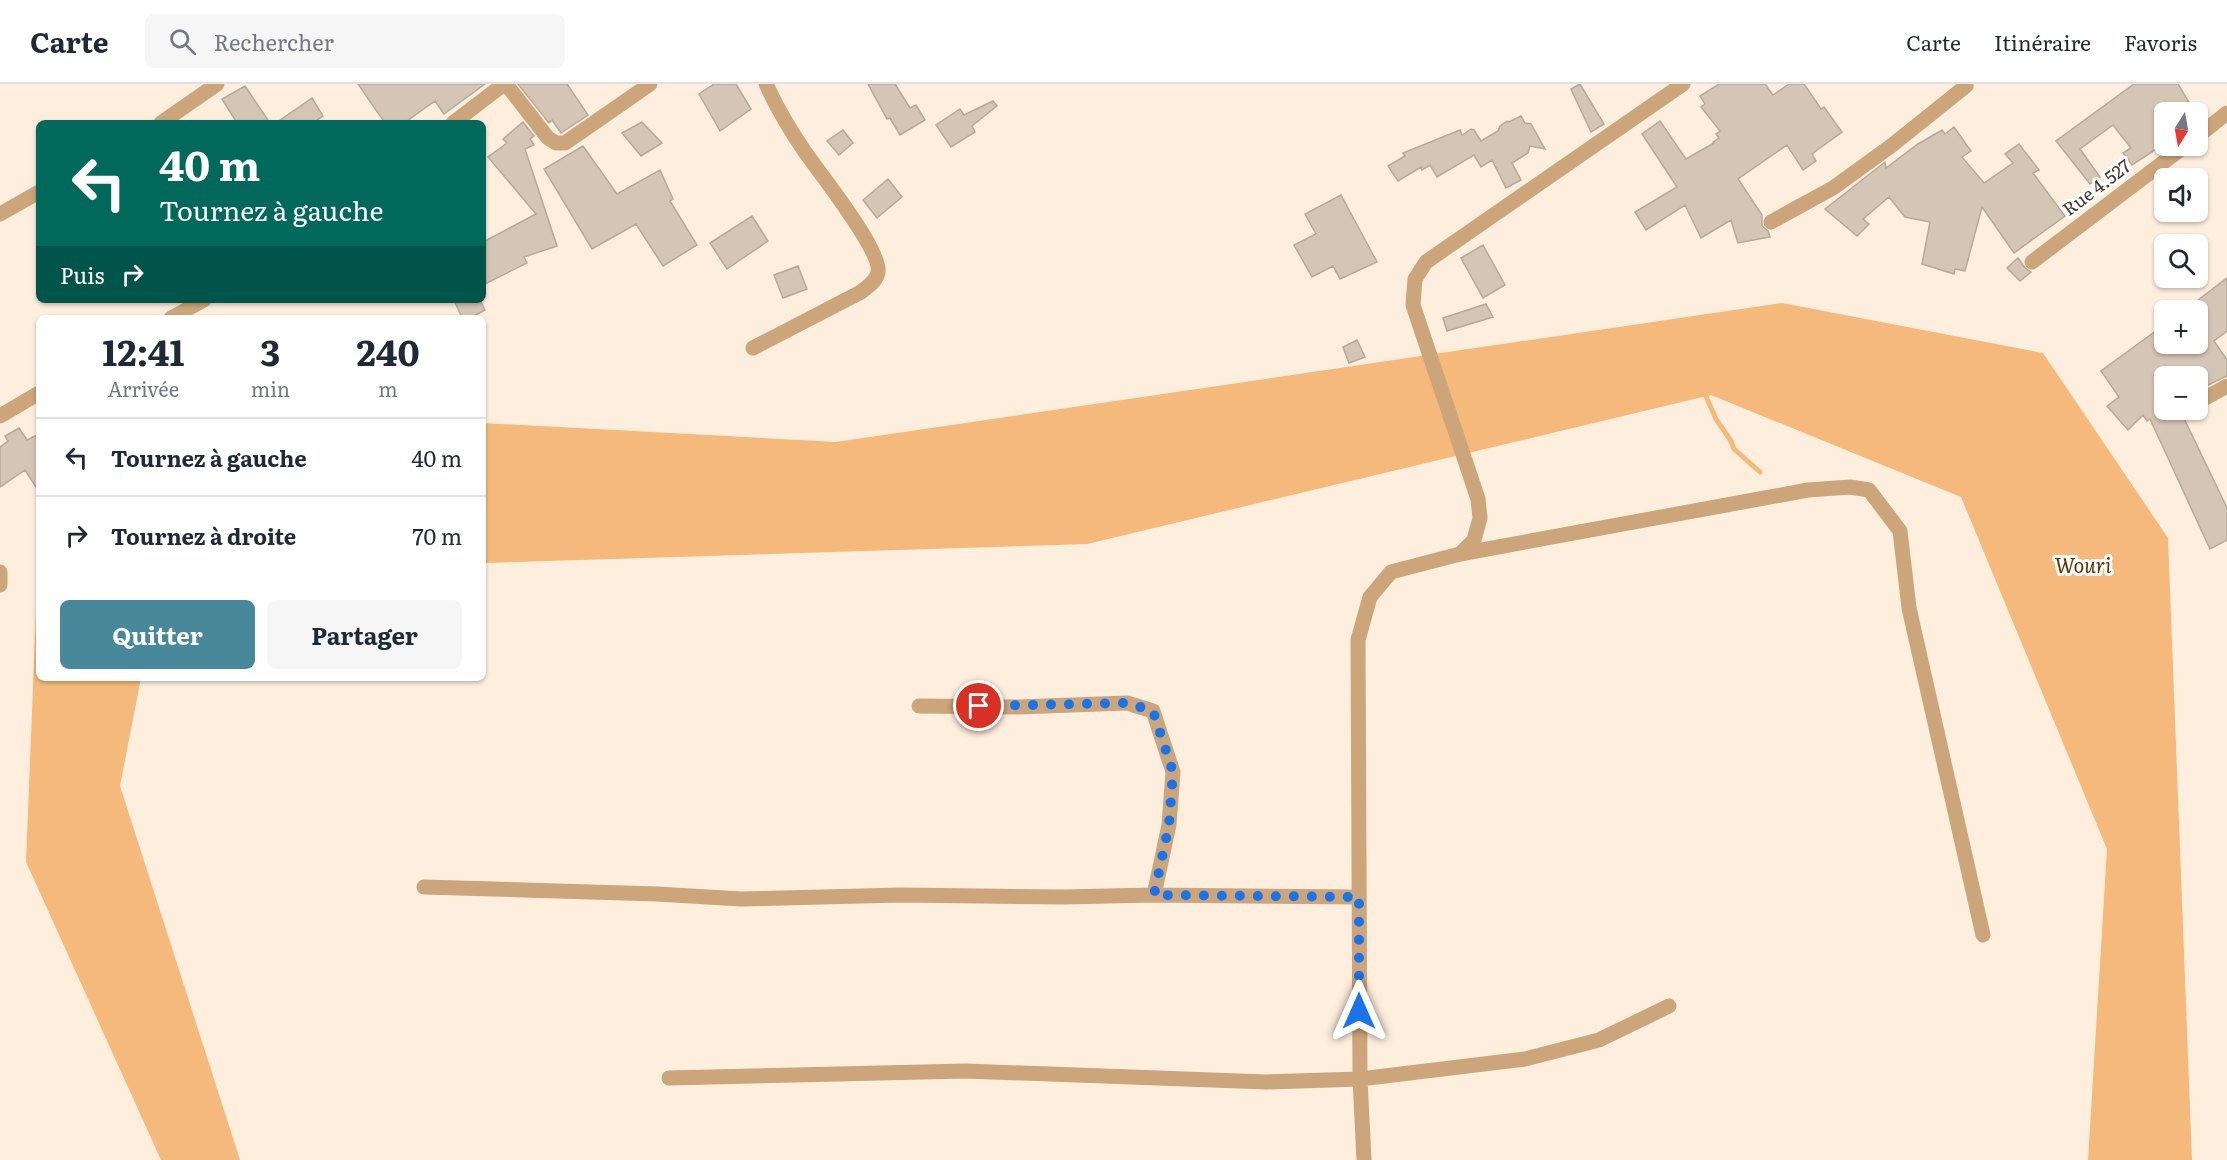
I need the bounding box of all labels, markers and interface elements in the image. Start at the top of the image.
search box [145,14,565,68]
text: Carte [30,20,109,62]
icon: search [166,25,199,58]
text: Rechercher [214,25,334,58]
text: Carte [1906,26,1961,57]
text: Itinéraire [1994,26,2091,57]
text: Favoris [2124,26,2197,57]
north arrow [2154,102,2208,156]
map controls [2154,102,2208,420]
text: 40 m [159,132,260,194]
icon: left [60,144,138,222]
street label: Rue 4.527 [2056,152,2136,222]
button: sound [2154,168,2208,222]
text: Tournez à gauche [159,189,383,229]
button: search [2154,234,2208,288]
text: Puis [60,258,104,291]
icon: right [116,258,149,291]
button: + [2154,300,2208,354]
text: 12:41 [102,324,184,377]
text: 3 [260,324,280,377]
text: 240 [356,324,420,377]
button: − [2154,366,2208,420]
text: Arrivée [108,373,179,403]
text: min [251,373,290,403]
text: m [378,373,398,403]
icon: left [60,441,93,474]
text: Tournez à gauche [111,441,307,474]
text: 40 m [411,441,462,474]
icon: right [60,519,93,552]
text: Tournez à droite [111,519,296,552]
text: 70 m [412,519,462,552]
water label: Wouri [2055,549,2111,579]
button: Quitter [60,600,255,669]
button: Partager [267,600,462,669]
pin [953,680,1004,731]
icon: arrive [962,689,995,722]
position arrow [1327,979,1391,1043]

